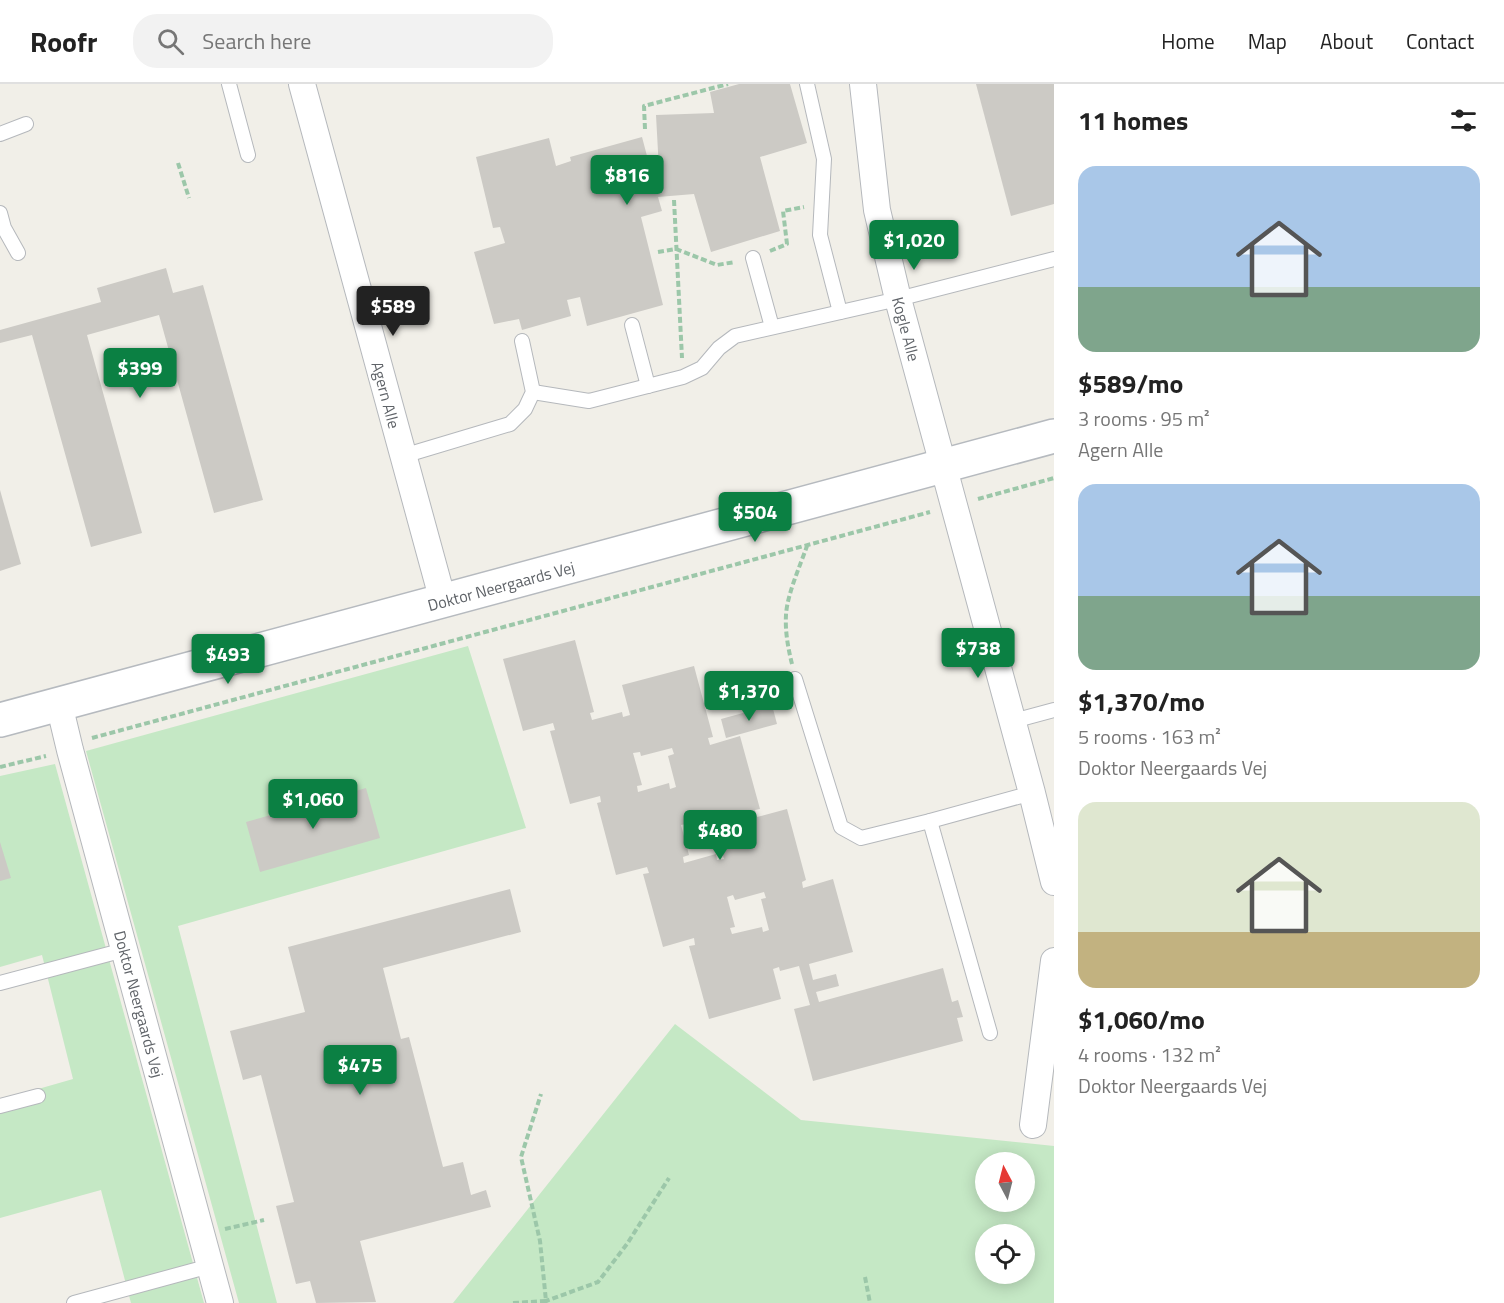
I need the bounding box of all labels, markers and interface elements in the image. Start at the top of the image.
search box [133,14,553,68]
text: Roofr [30,20,97,63]
text: Search here [202,24,311,58]
icon: search [154,25,187,58]
text: Home [1161,25,1215,57]
text: Map [1248,25,1287,57]
text: About [1320,25,1373,57]
text: Contact [1406,25,1474,57]
text: 11 homes [1078,101,1188,140]
icon: filters [1447,104,1480,137]
pin: $816 [591,155,663,206]
text: $816 [605,159,649,190]
icon: home [1225,205,1333,313]
pin: $1,020 [865,220,963,271]
text: $1,020 [883,224,945,255]
pin: $589 [357,286,429,337]
text: $589 [371,290,415,321]
street label: Kogle Alle [886,294,926,364]
pin: $399 [104,348,176,399]
text: $399 [118,352,162,383]
street label: Agern Alle [366,359,406,431]
text: $589/mo [1078,364,1183,403]
text: 3 rooms · 95 m² [1078,403,1210,434]
text: Agern Alle [1078,434,1163,465]
pin: $504 [719,492,791,543]
text: $504 [733,496,777,527]
icon: home [1225,523,1333,631]
street label: Doktor Neergaards Vej [425,555,577,617]
pin: $738 [942,628,1014,679]
text: $738 [956,632,1000,663]
pin: $493 [192,634,264,685]
text: $493 [206,638,250,669]
pin: $1,370 [700,671,798,722]
text: $1,370 [718,675,780,706]
text: $1,370/mo [1078,682,1205,721]
text: 5 rooms · 163 m² [1078,721,1221,752]
text: Doktor Neergaards Vej [1078,752,1267,783]
pin: $1,060 [264,779,362,830]
text: $1,060 [282,783,344,814]
pin: $480 [684,810,756,861]
text: $480 [698,814,742,845]
icon: home [1225,841,1333,949]
street label: Doktor Neergaards Vej [108,928,170,1080]
text: $1,060/mo [1078,1000,1205,1039]
text: 4 rooms · 132 m² [1078,1039,1221,1070]
pin: $475 [324,1045,396,1096]
text: $475 [338,1049,382,1080]
text: Doktor Neergaards Vej [1078,1070,1267,1101]
north arrow [975,1152,1035,1212]
map controls [975,1152,1035,1284]
button: locate [975,1224,1035,1284]

